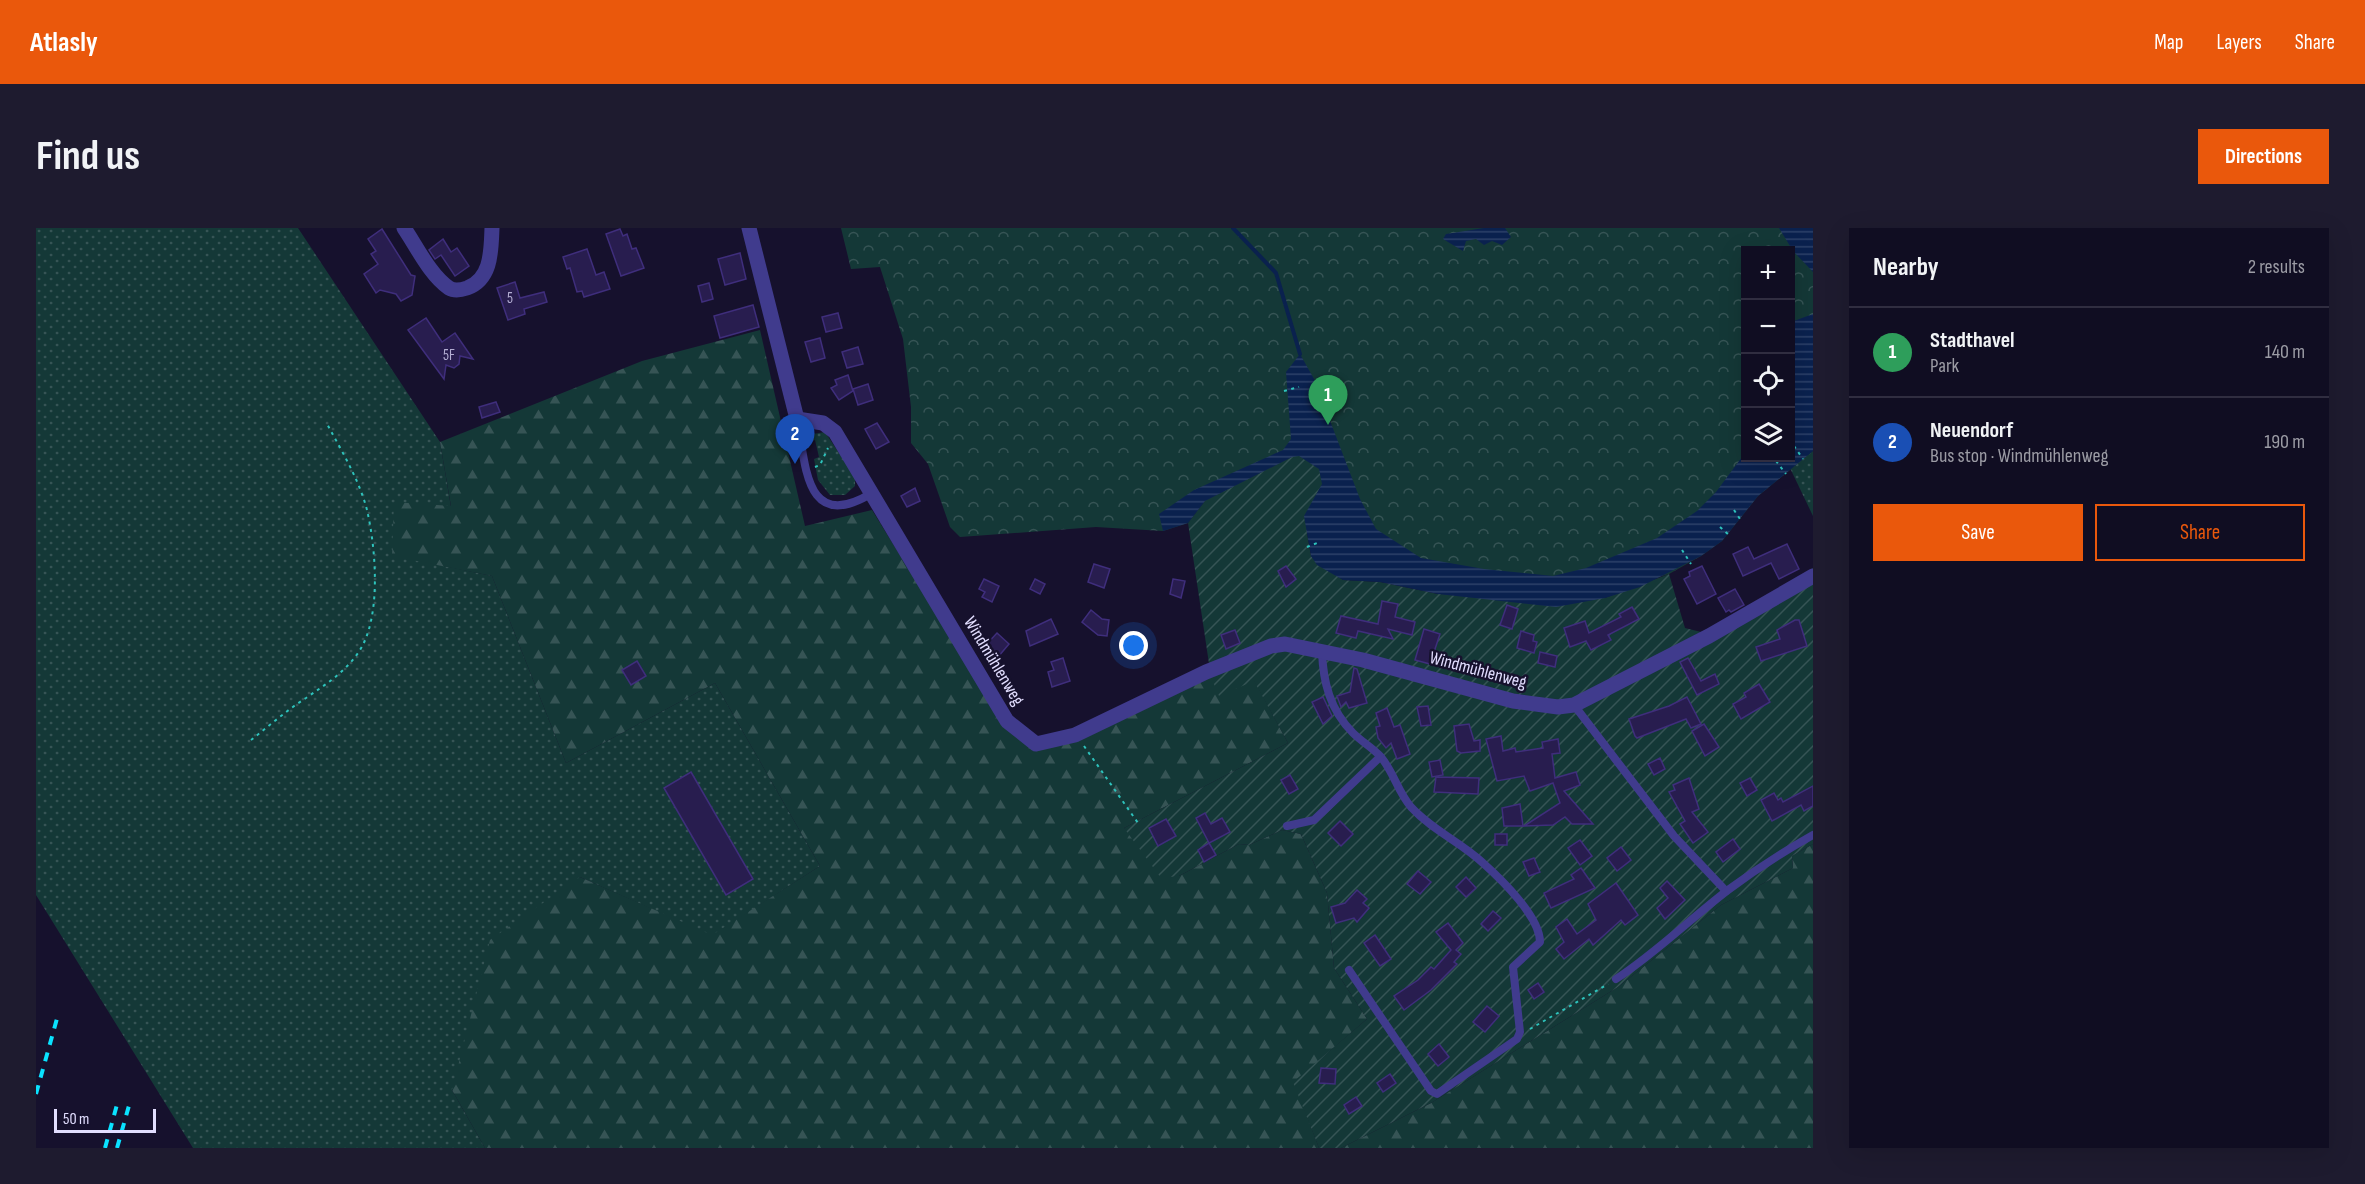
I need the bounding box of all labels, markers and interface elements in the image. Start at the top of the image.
text: Atlasly [30,26,98,59]
text: Map [2154,30,2183,55]
text: Layers [2216,30,2262,55]
text: Share [2295,30,2335,55]
button: Directions [2198,129,2329,184]
text: Find us [36,131,140,182]
map controls [1741,246,1795,462]
button: + [1741,246,1795,300]
text: Nearby [1873,252,1939,283]
text: 2 results [2248,255,2305,279]
house number: 5 [507,289,513,308]
button: − [1741,300,1795,354]
text: Stadthavel [1930,327,2015,354]
text: 1 [1889,340,1896,364]
text: 140 m [2265,340,2305,364]
house number: 5F [443,346,455,365]
button: locate [1741,354,1795,408]
text: Park [1930,354,1959,378]
pin: 1 [1308,376,1348,425]
button: layers [1741,408,1795,462]
pin: 2 [776,414,814,464]
text: Neuendorf [1930,417,2013,444]
text: 2 [1888,430,1897,454]
text: 190 m [2264,430,2305,454]
text: Bus stop · Windmühlenweg [1930,444,2109,468]
button: Save [1873,504,2083,561]
button: Share [2095,504,2305,561]
street label: Windmühlenweg [959,613,1029,709]
your location [1119,631,1148,660]
street label: Windmühlenweg [1427,647,1529,693]
scale bar [54,1106,156,1134]
text: 50 m [63,1110,89,1129]

